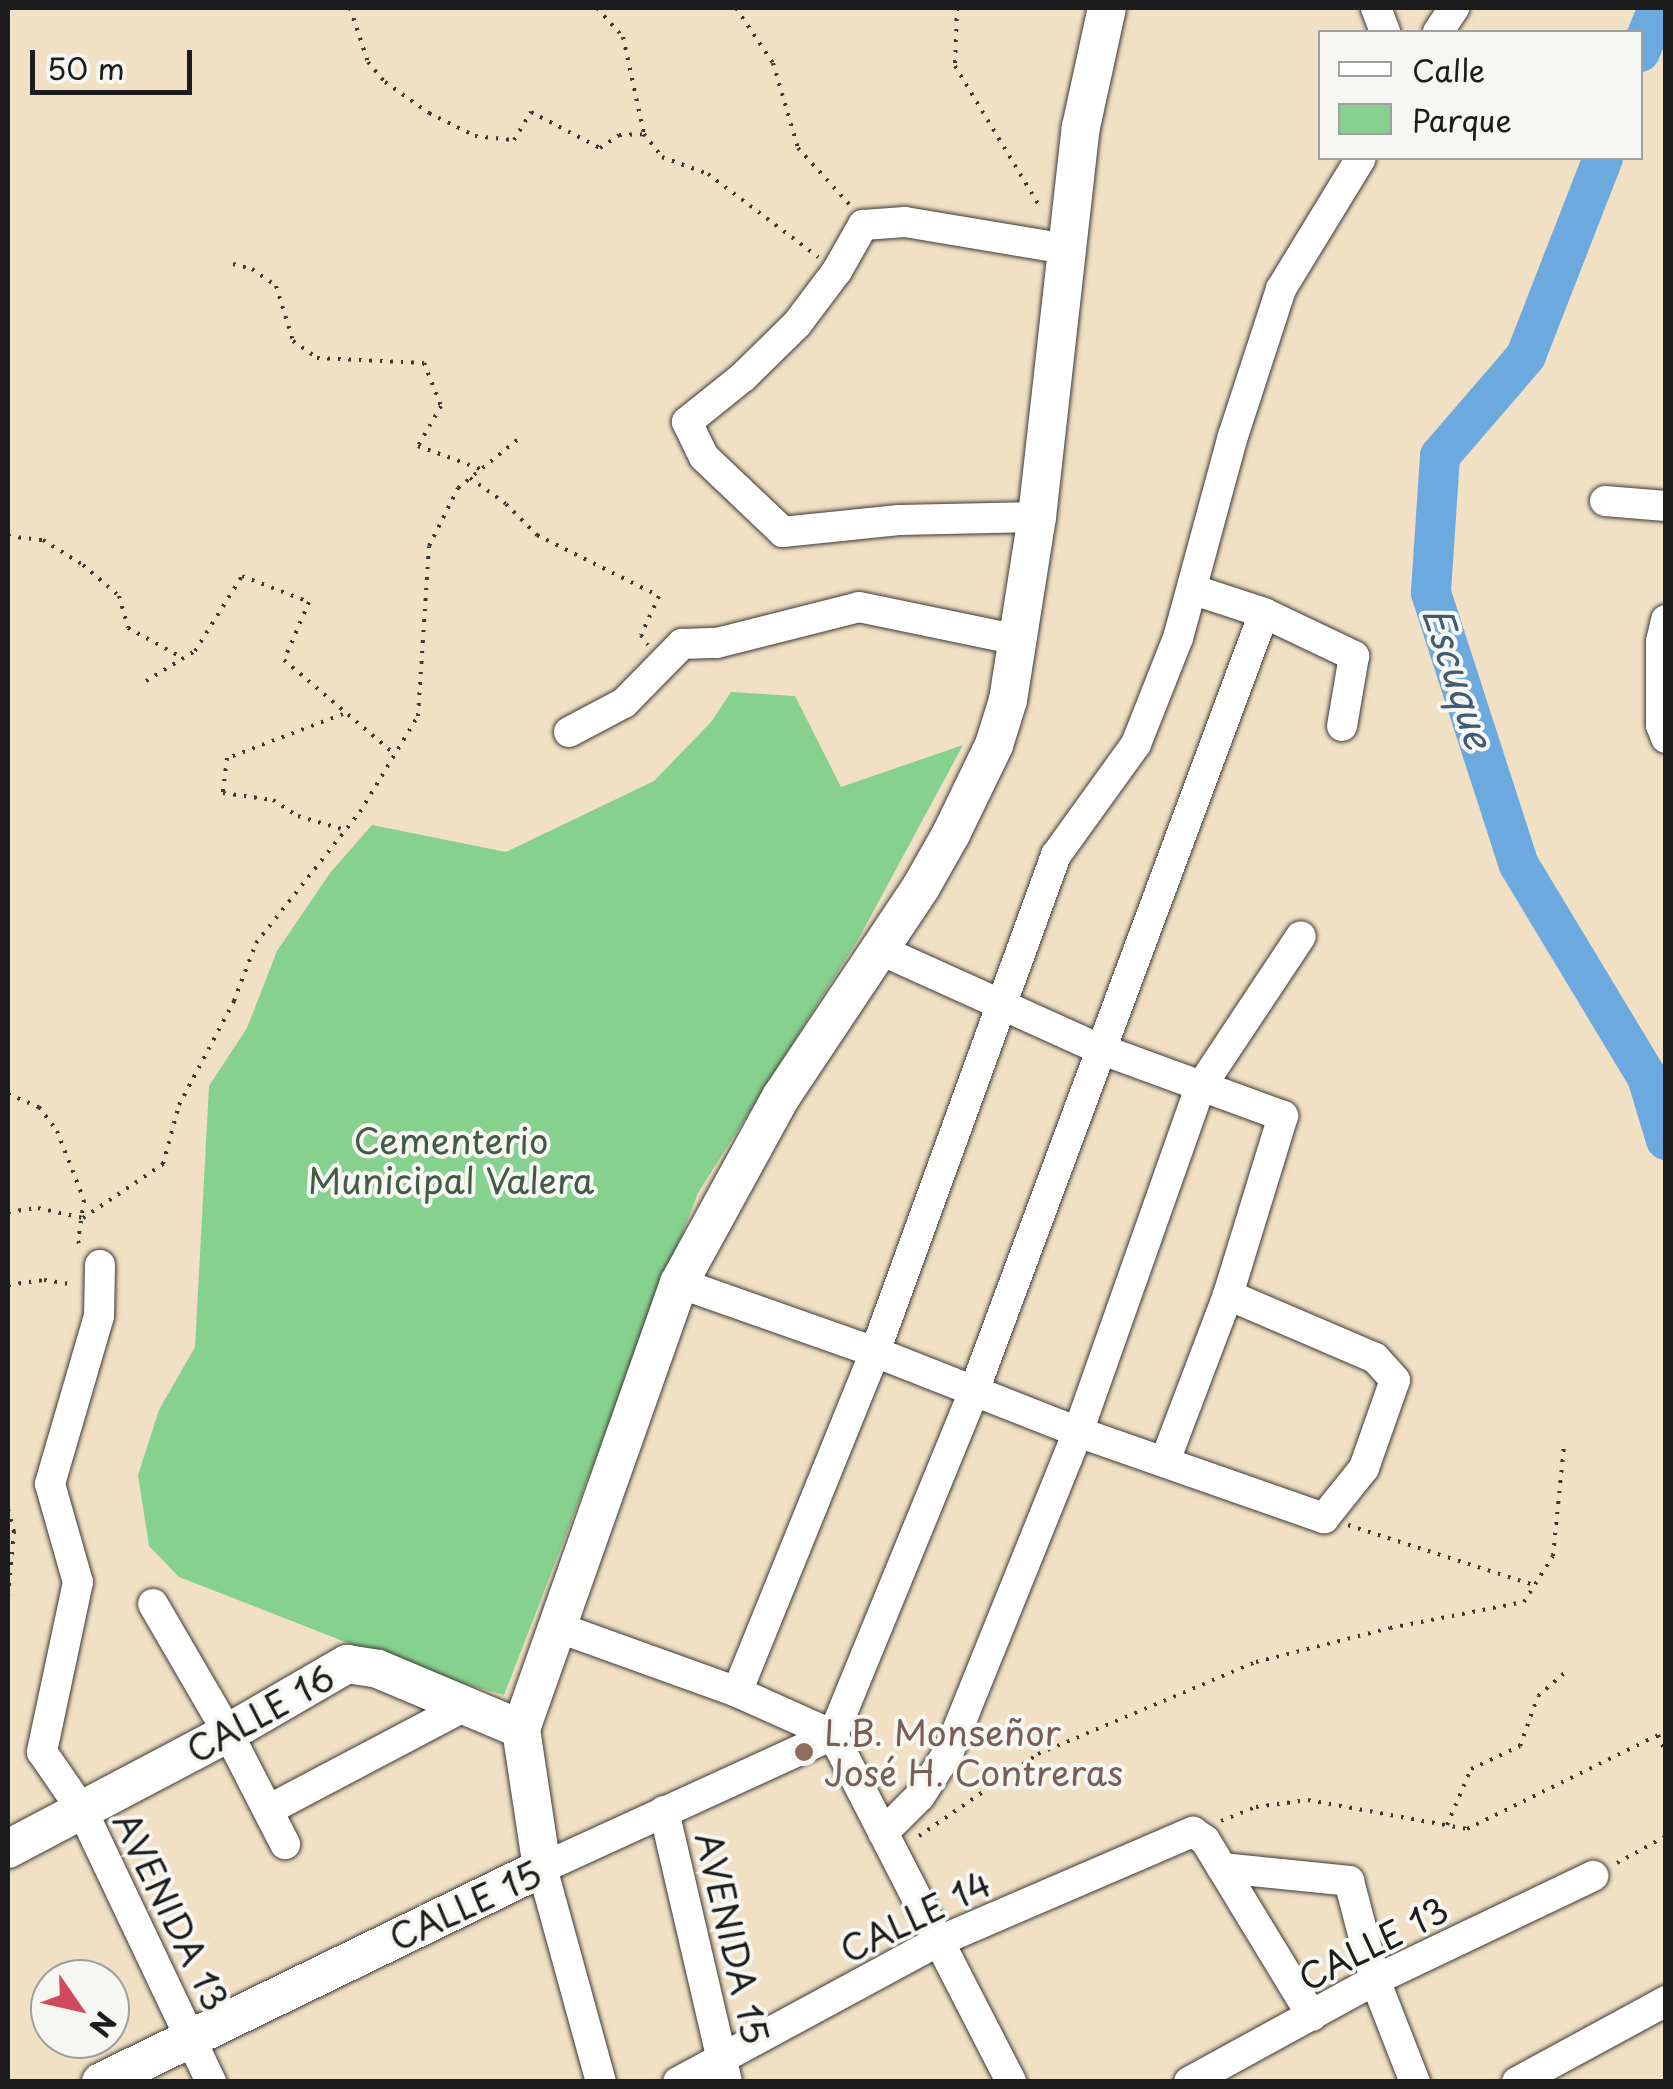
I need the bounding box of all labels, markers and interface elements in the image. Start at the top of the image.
scale bar [35,30,198,92]
legend [1318,30,1643,160]
text: 50 m [47,45,125,90]
text: Calle [1412,47,1485,92]
text: Parque [1412,97,1512,142]
water label: Escuque [1415,600,1503,754]
park label: Cementerio Municipal Valera [308,1119,594,1201]
street label: CALLE 16 [177,1654,343,1772]
place label: L.B. Monseñor José H. Contreras [824,1711,1125,1793]
marker: L.B. Monseñor José H. Contreras [793,1741,815,1763]
street label: AVENIDA 13 [106,1806,238,2016]
street label: AVENIDA 15 [689,1830,777,2046]
street label: CALLE 15 [382,1851,548,1959]
street label: CALLE 14 [832,1861,998,1971]
street label: CALLE 13 [1290,1887,1456,1999]
north arrow [30,1959,130,2059]
text: N [80,2004,128,2046]

